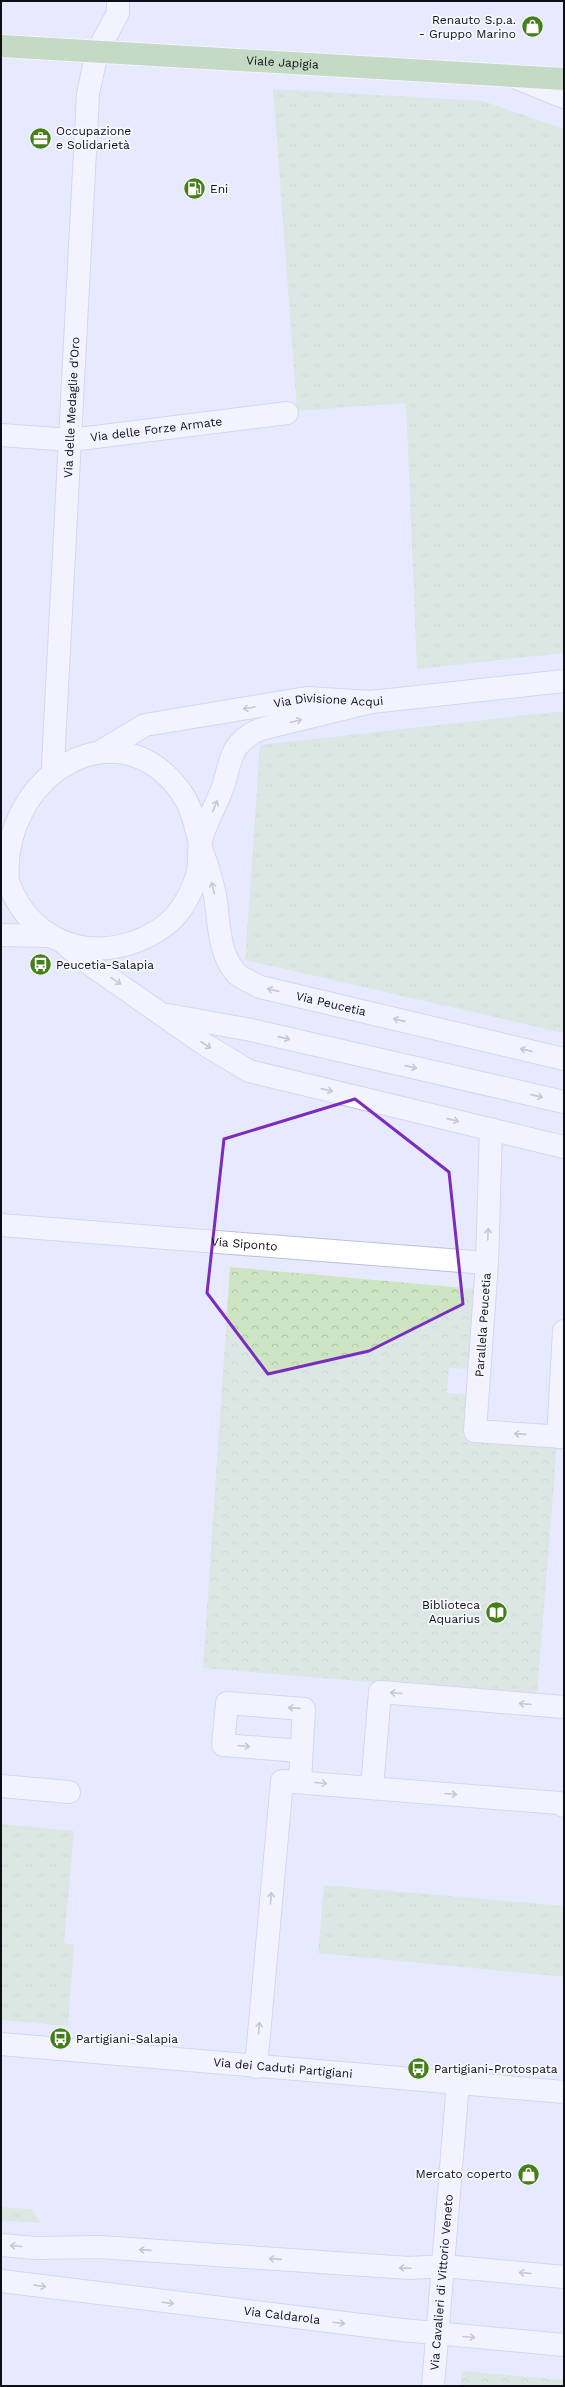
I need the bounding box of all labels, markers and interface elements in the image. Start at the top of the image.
place label: Renauto S.p.a. - Gruppo Marino [419,13,516,41]
shop icon: Renauto S.p.a. - Gruppo Marino [519,14,545,40]
street label: Viale Japigia [246,53,319,72]
place label: Occupazione e Solidarietà [56,124,131,152]
office icon: Occupazione e Solidarietà [28,125,54,151]
fuel station icon: Eni [182,176,208,202]
place label: Eni [210,182,228,196]
street label: Via delle Medaglie d'Oro [61,337,82,478]
street label: Via delle Forze Armate [89,414,223,445]
street label: Via Divisione Acqui [272,691,384,710]
one-way arrow [243,704,256,712]
one-way arrow [290,716,303,724]
one-way arrow [212,800,219,812]
one-way arrow [209,882,216,895]
bus stop icon: Peucetia-Salapia [28,952,54,978]
place label: Peucetia-Salapia [56,958,154,972]
one-way arrow [110,977,121,985]
one-way arrow [267,986,280,994]
street label: Via Peucetia [294,989,368,1019]
one-way arrow [393,1016,406,1023]
one-way arrow [277,1034,290,1042]
one-way arrow [200,1041,211,1049]
one-way arrow [520,1045,533,1053]
one-way arrow [404,1064,417,1071]
one-way arrow [320,1086,333,1094]
one-way arrow [530,1093,543,1101]
one-way arrow [446,1117,459,1124]
one-way arrow [484,1228,492,1241]
street label: Via Siponto [210,1234,278,1254]
street label: Parallela Peucetia [472,1272,494,1377]
one-way arrow [514,1430,527,1437]
place label: Biblioteca Aquarius [422,1598,480,1626]
library icon: Biblioteca Aquarius [483,1599,509,1625]
one-way arrow [390,1689,403,1696]
one-way arrow [519,1700,532,1707]
one-way arrow [288,1704,301,1711]
one-way arrow [237,1743,250,1750]
one-way arrow [314,1780,327,1787]
one-way arrow [444,1791,457,1798]
one-way arrow [268,1892,275,1905]
one-way arrow [256,2022,263,2035]
bus stop icon: Partigiani-Salapia [48,2026,74,2052]
place label: Partigiani-Salapia [76,2032,178,2046]
street label: Via dei Caduti Partigiani [213,2055,353,2081]
bus stop icon: Partigiani-Protospata [406,2056,432,2082]
place label: Partigiani-Protospata [434,2062,558,2076]
shop icon: Mercato coperto [515,2161,541,2187]
place label: Mercato coperto [415,2167,512,2181]
street label: Via Cavalieri di Vittorio Veneto [427,2194,456,2371]
one-way arrow [10,2242,23,2250]
one-way arrow [139,2246,152,2253]
one-way arrow [269,2256,282,2263]
one-way arrow [399,2264,412,2272]
one-way arrow [519,2270,532,2277]
one-way arrow [33,2282,46,2290]
one-way arrow [162,2299,175,2307]
street label: Via Caldarola [243,2304,321,2327]
one-way arrow [332,2319,345,2326]
one-way arrow [462,2333,475,2340]

